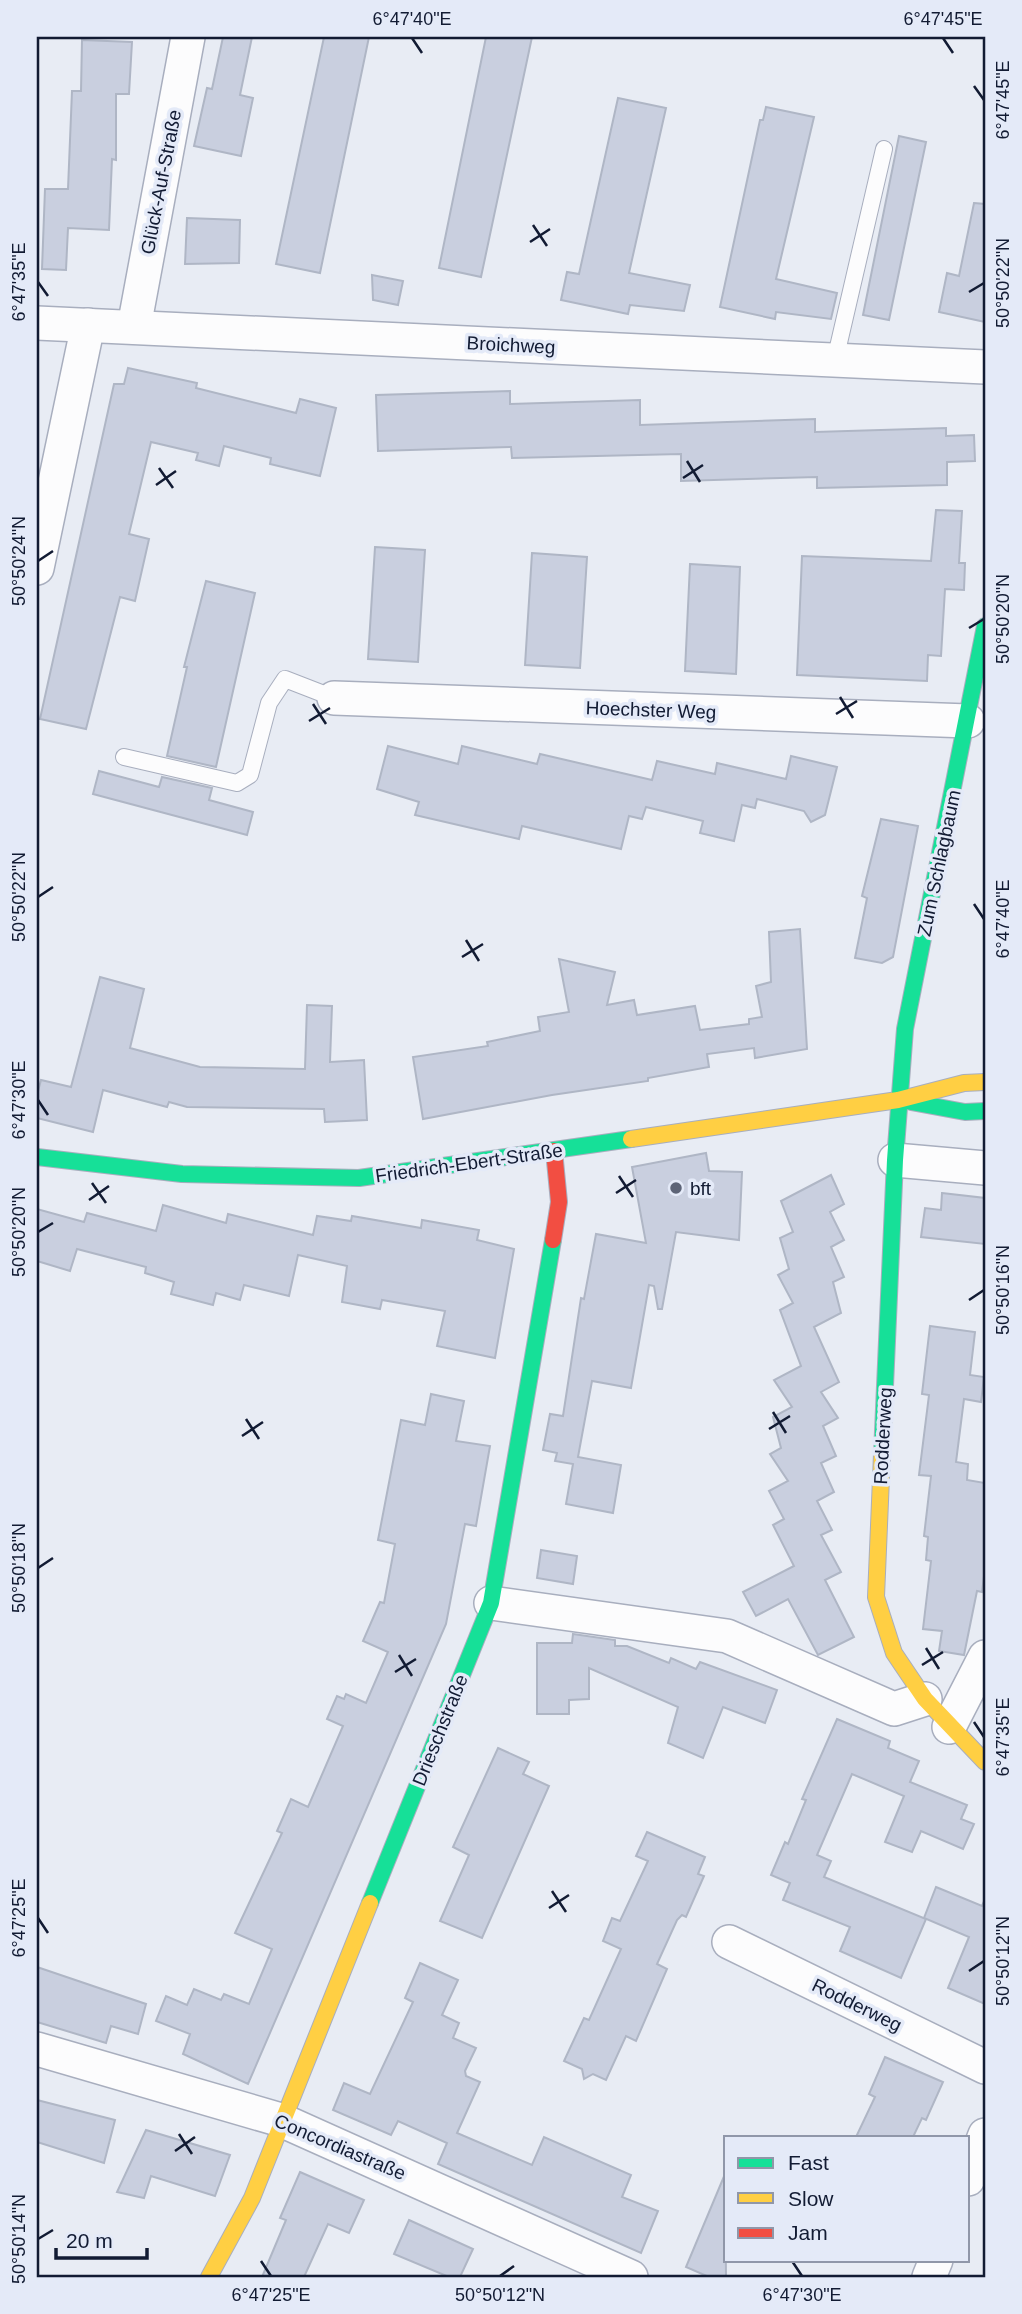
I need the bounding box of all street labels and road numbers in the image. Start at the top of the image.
street label: Glück-Auf-Straße [137,108,185,256]
street label: Broichweg [466,332,556,358]
street label: Hoechster Weg [585,697,717,723]
street label: Zum Schlagbaum [913,788,965,938]
street label: Friedrich-Ebert-Straße [374,1139,564,1187]
street label: Rodderweg [870,1387,896,1485]
street label: Drieschstraße [408,1671,472,1789]
street label: Rodderweg [809,1974,905,2036]
street label: Concordiastraße [271,2110,409,2184]

